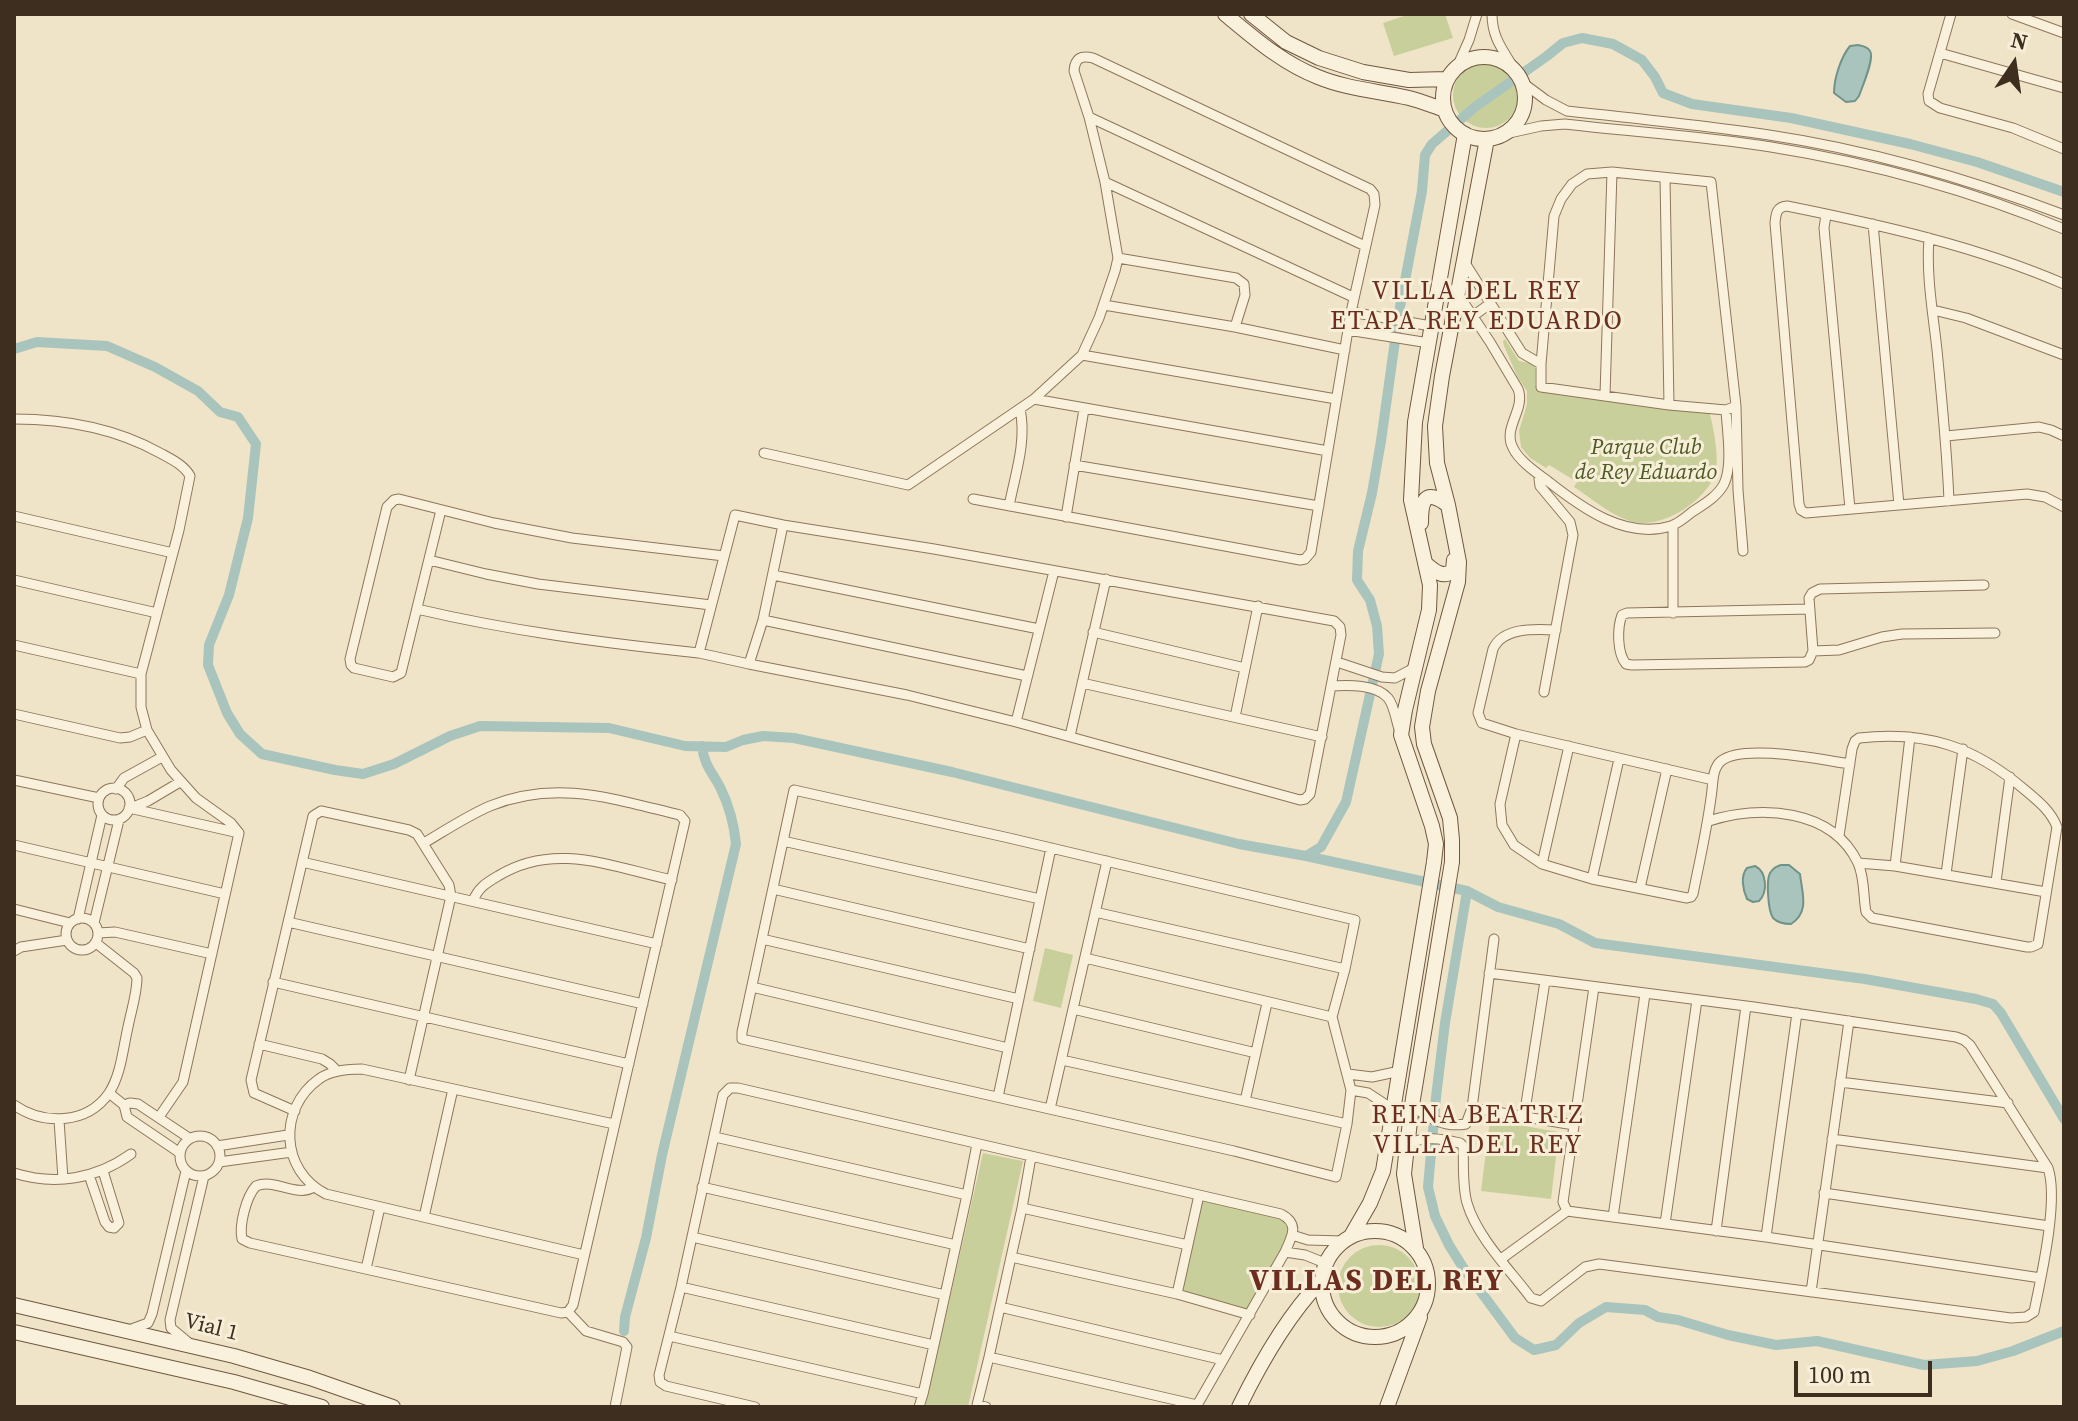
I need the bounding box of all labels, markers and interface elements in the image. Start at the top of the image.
north arrow [1974,24,2054,104]
text: N [2008,24,2031,57]
district label: VILLA DEL REY ETAPA REY EDUARDO [1330,276,1624,338]
park label: Parque Club de Rey Eduardo [1575,435,1717,486]
district label: REINA BEATRIZ VILLA DEL REY [1371,1100,1585,1162]
district label: VILLAS DEL REY [1249,1264,1505,1300]
street label: Vial 1 [181,1309,241,1347]
scale bar [1798,1345,1936,1395]
text: 100 m [1808,1358,1871,1391]

